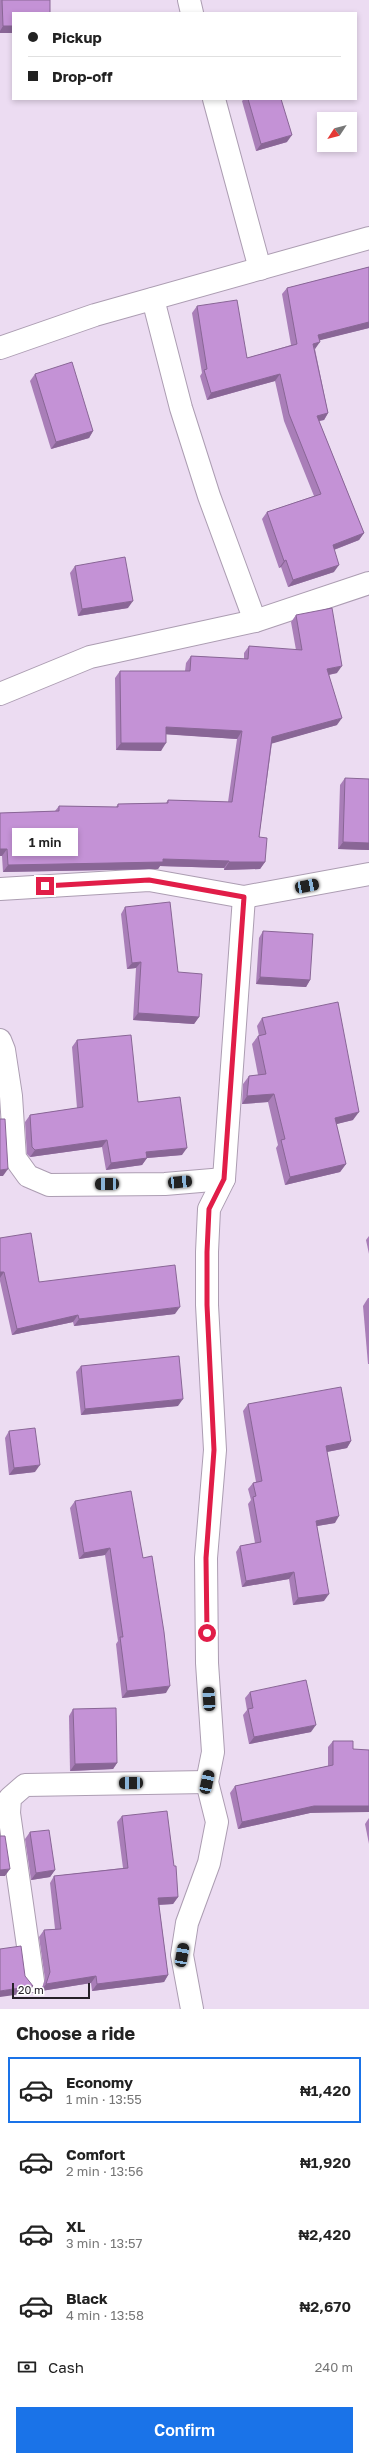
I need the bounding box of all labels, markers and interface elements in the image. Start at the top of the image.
text: Pickup [52,28,102,46]
text: Drop-off [52,67,112,85]
north arrow [317,112,357,152]
map controls [317,112,357,152]
callout: 1 min [12,828,78,856]
text: 1 min [29,834,61,850]
route end [36,877,54,895]
car [294,878,320,894]
car [168,1175,192,1189]
car [95,1178,119,1190]
route start [198,1624,216,1642]
car [202,1687,216,1711]
car [199,1769,215,1795]
car [119,1777,143,1789]
car [174,1942,190,1968]
scale bar [12,1981,90,2000]
text: 20 m [18,1983,44,1996]
text: Choose a ride [16,2022,135,2044]
icon: car [18,2072,54,2108]
text: Economy [66,2073,133,2091]
text: ₦1,420 [300,2081,351,2099]
text: 1 min · 13:55 [66,2091,142,2107]
icon: car [18,2144,54,2180]
text: Comfort [66,2145,125,2163]
text: ₦1,920 [300,2153,351,2171]
text: 2 min · 13:56 [66,2163,143,2179]
icon: car [18,2216,54,2252]
text: XL [66,2217,85,2235]
text: ₦2,420 [299,2225,351,2243]
text: 3 min · 13:57 [66,2235,142,2251]
icon: car [18,2288,54,2324]
text: Black [66,2289,108,2307]
text: ₦2,670 [299,2297,351,2315]
text: 4 min · 13:58 [66,2307,144,2323]
icon: cash [16,2356,38,2378]
text: Cash [48,2358,84,2376]
text: 240 m [315,2359,353,2375]
button: Confirm [16,2407,353,2453]

